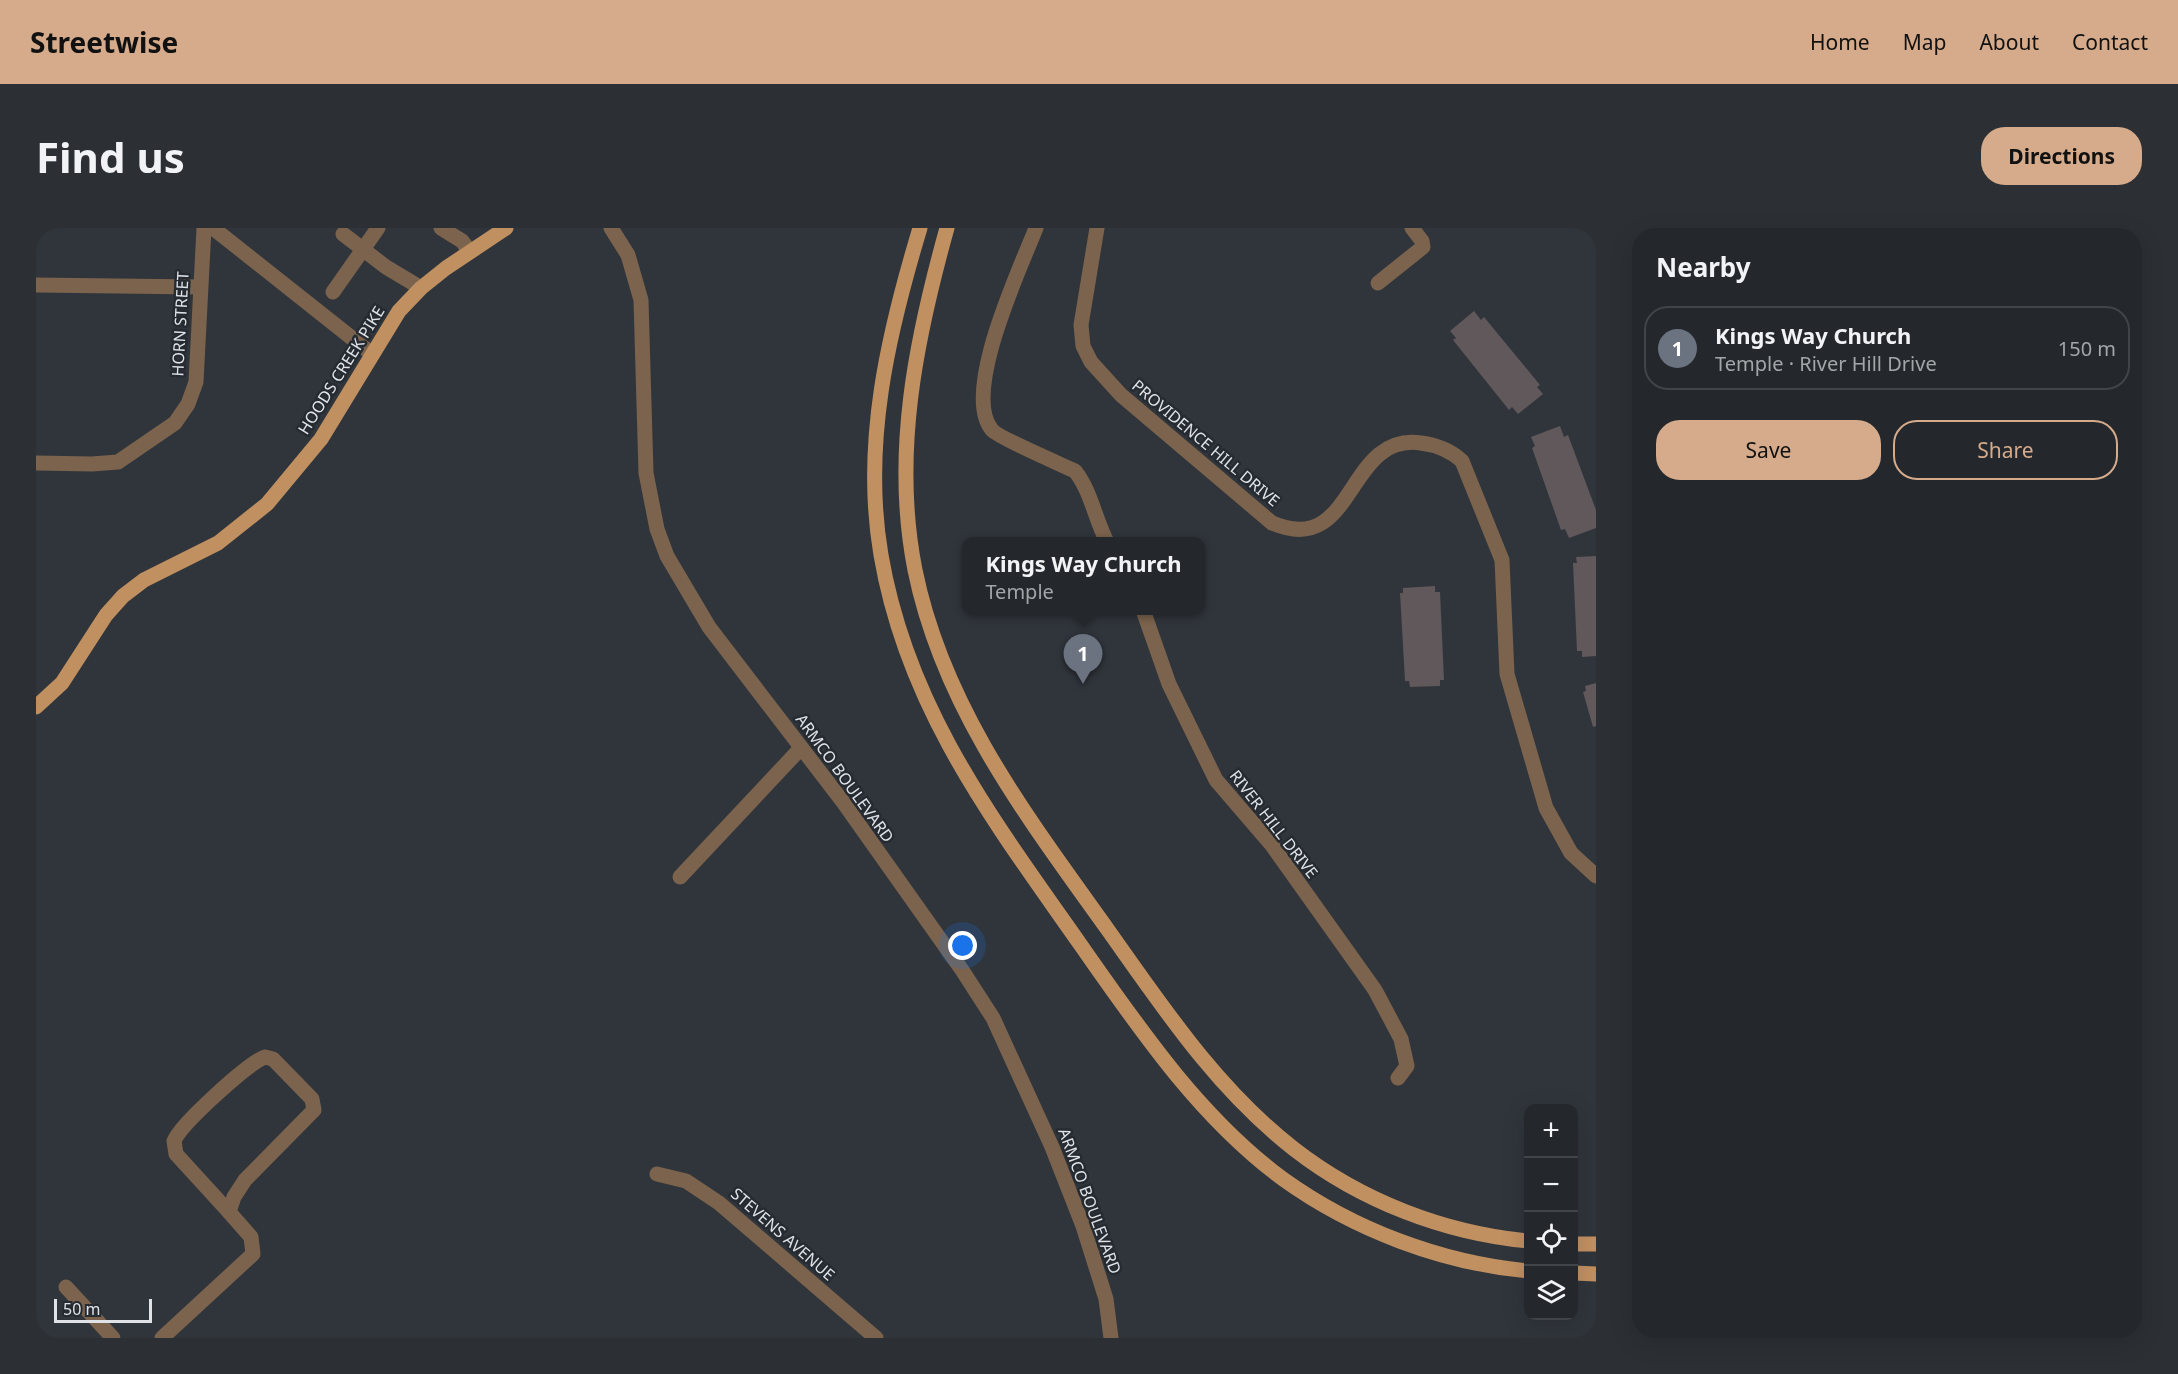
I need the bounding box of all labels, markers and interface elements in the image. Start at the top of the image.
text: Streetwise [30,23,178,61]
text: Home [1810,28,1870,56]
text: Map [1903,28,1946,56]
text: About [1979,28,2039,56]
text: Contact [2072,28,2148,56]
button: Directions [1981,127,2142,185]
text: Find us [36,128,185,185]
text: Nearby [1656,249,1751,285]
street label: HORN STREET [166,271,194,377]
street label: HOODS CREEK PIKE [293,302,389,438]
text: Kings Way Church [1715,320,1911,350]
text: 1 [1672,335,1683,362]
text: 150 m [2058,335,2116,362]
text: Temple · River Hill Drive [1715,350,1937,377]
street label: PROVIDENCE HILL DRIVE [1127,375,1285,511]
button: Save [1656,420,1881,480]
button: Share [1893,420,2118,480]
popup [962,537,1205,615]
text: Kings Way Church [985,548,1182,578]
text: Temple [985,578,1054,605]
pin: 1 [1064,634,1102,684]
street label: ARMCO BOULEVARD [791,709,899,847]
street label: RIVER HILL DRIVE [1225,765,1323,883]
your location [948,931,977,960]
map controls [1524,1104,1578,1320]
button: + [1524,1104,1578,1158]
street label: ARMCO BOULEVARD [1053,1125,1127,1277]
button: − [1524,1158,1578,1212]
street label: STEVENS AVENUE [726,1183,840,1285]
button: locate [1524,1212,1578,1266]
button: layers [1524,1266,1578,1320]
scale bar [54,1296,152,1324]
text: 50 m [63,1298,100,1320]

